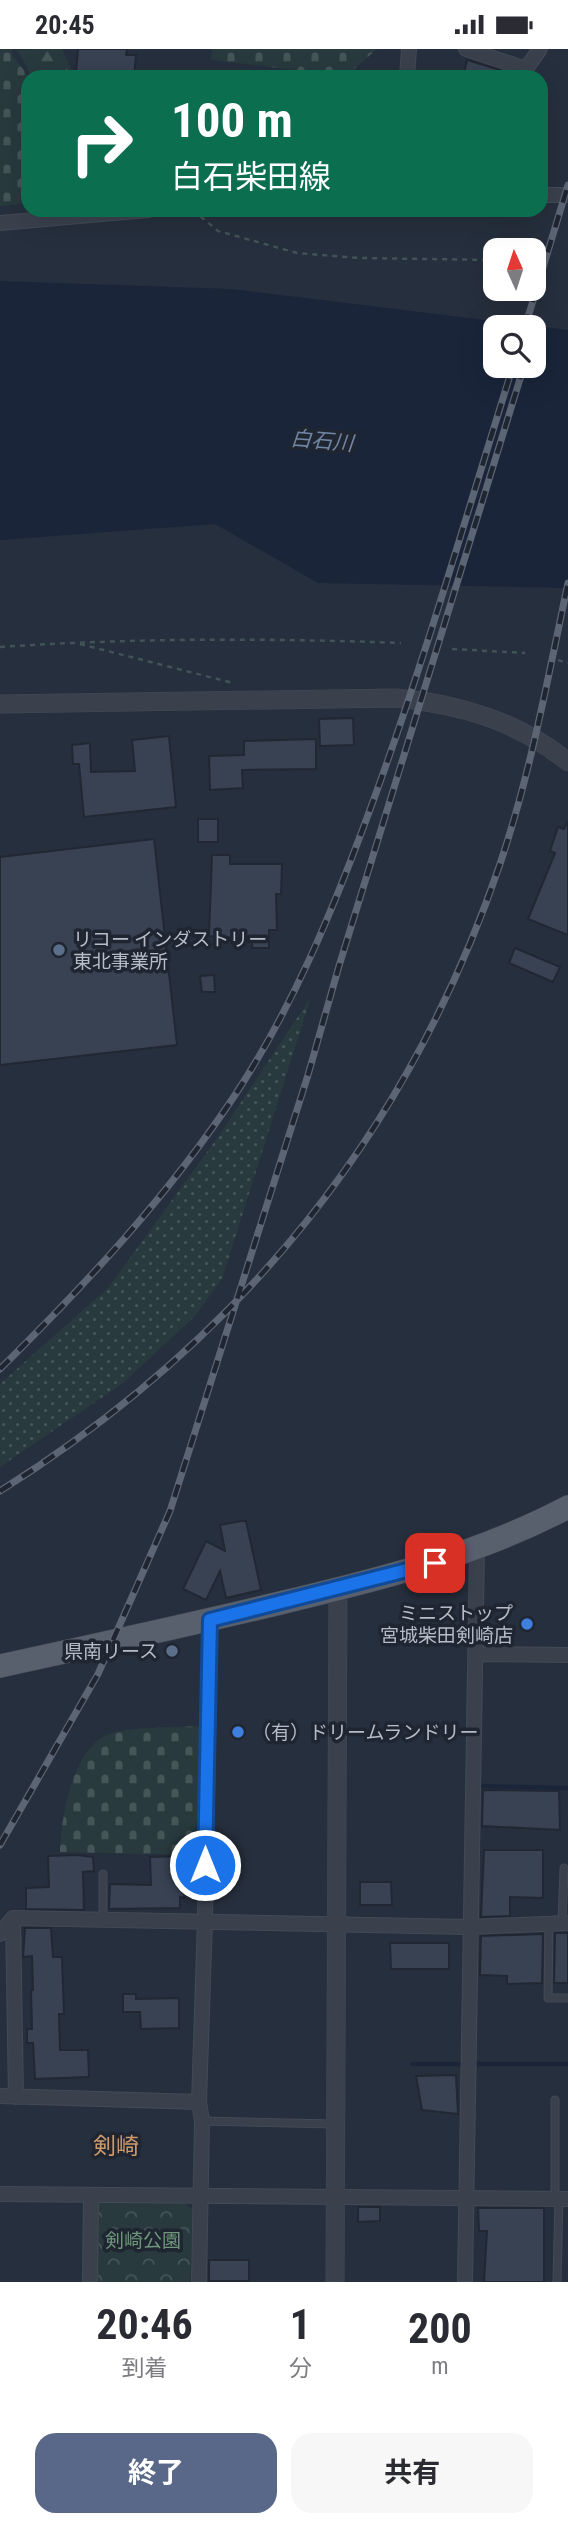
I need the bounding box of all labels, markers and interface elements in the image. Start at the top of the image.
text: 20:45 [35,10,95,40]
text: 100 m [171,92,293,149]
icon: right [56,98,147,189]
text: 白石柴田線 [171,158,331,196]
north arrow [483,238,546,301]
map controls [483,238,546,378]
button: search [483,315,546,378]
water label: 白石川 [290,426,356,456]
place label: リコー インダストリー 東北事業所 [73,928,267,973]
marker: リコー インダストリー 東北事業所 [51,942,67,958]
pin [405,1533,465,1593]
icon: arrive [416,1544,454,1582]
place label: ミニストップ 宮城柴田剣崎店 [380,1602,513,1647]
marker: ミニストップ 宮城柴田剣崎店 [519,1616,535,1632]
place label: 県南リース [64,1640,158,1663]
marker: 県南リース [164,1643,180,1659]
place label: （有）ドリームランドリー [252,1721,478,1744]
marker: （有）ドリームランドリー [230,1724,246,1740]
position arrow [168,1828,242,1902]
district label: 剣崎 [93,2133,139,2160]
park label: 剣崎公園 [105,2229,181,2252]
text: 20:46 [96,2300,193,2349]
text: 1 [290,2300,311,2349]
text: 200 [408,2304,472,2353]
text: m [431,2353,449,2380]
text: 到着 [121,2355,167,2382]
text: 分 [289,2355,312,2382]
button: 終了 [35,2433,277,2513]
button: 共有 [291,2433,533,2513]

